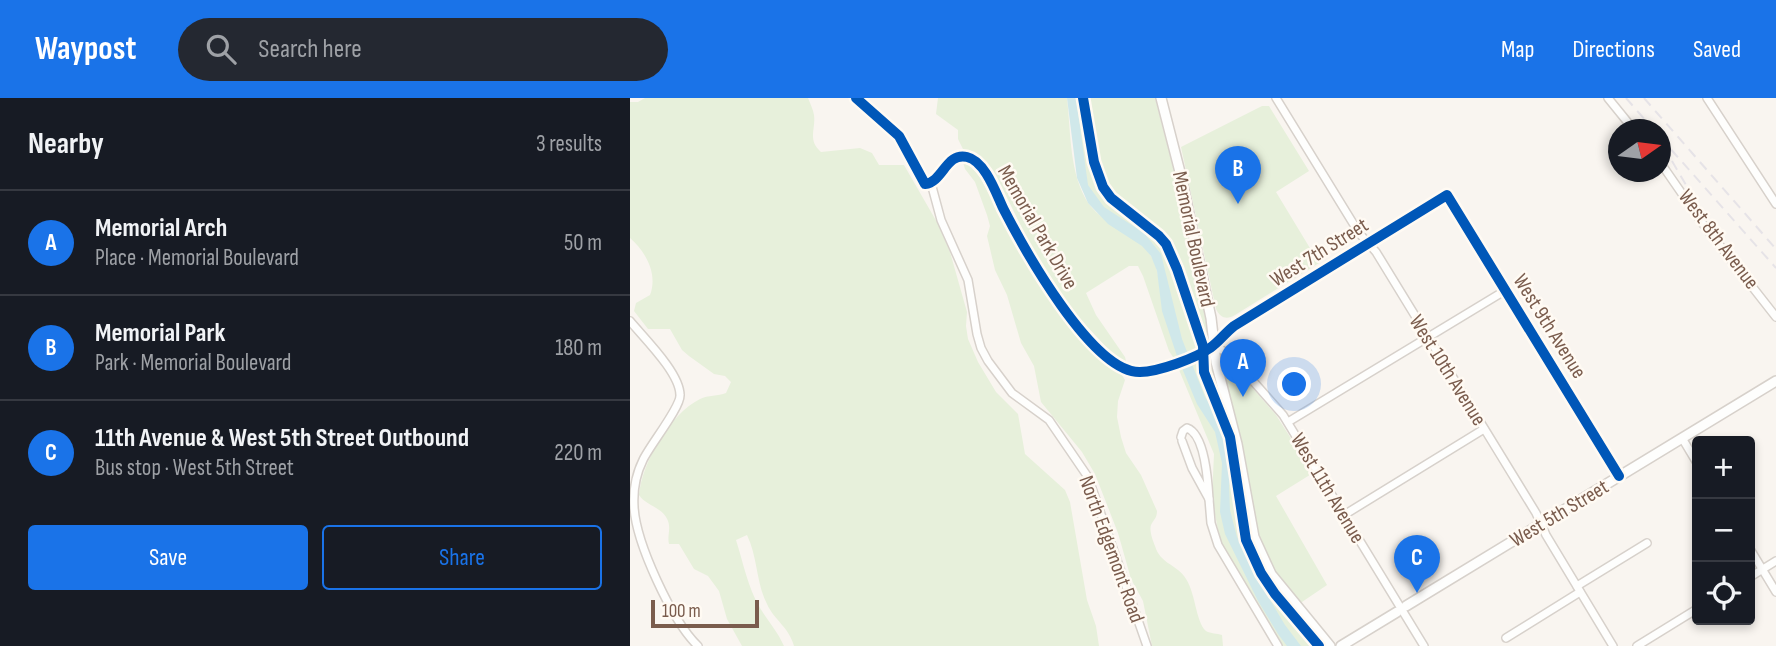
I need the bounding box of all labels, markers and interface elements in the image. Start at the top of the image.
search box [178,18,668,81]
text: Waypost [35,29,136,69]
icon: search [202,30,240,68]
text: Search here [258,34,362,65]
text: Map [1501,35,1534,64]
text: Directions [1572,35,1655,64]
text: Saved [1693,35,1741,64]
north arrow [1608,119,1671,182]
text: Nearby [28,126,104,162]
text: 3 results [536,130,602,158]
pin: B [1215,146,1261,204]
street label: Memorial Park Drive [992,161,1083,294]
street label: Memorial Boulevard [1167,169,1220,309]
street label: West 8th Avenue [1673,185,1764,294]
street label: West 7th Street [1266,212,1373,292]
text: Memorial Arch [95,213,227,244]
text: A [46,229,56,257]
text: 50 m [564,229,602,257]
text: Place · Memorial Boulevard [95,244,299,272]
street label: West 9th Avenue [1508,269,1592,383]
street label: West 10th Avenue [1404,310,1492,430]
text: Memorial Park [95,318,225,349]
text: B [46,334,56,362]
text: 180 m [555,334,602,362]
pin: A [1220,339,1266,397]
text: Park · Memorial Boulevard [95,349,291,377]
your location [1277,367,1311,401]
text: 11th Avenue & West 5th Street Outbound [95,423,469,454]
street label: West 11th Avenue [1285,429,1370,548]
map controls [1692,436,1755,625]
button: + [1692,436,1755,499]
text: C [45,439,57,467]
text: 220 m [554,439,602,467]
text: Bus stop · West 5th Street [95,454,294,482]
street label: North Edgemont Road [1073,472,1150,626]
street label: West 5th Street [1505,474,1613,553]
button: − [1692,499,1755,562]
button: Save [28,525,308,590]
button: Share [322,525,602,590]
pin: C [1394,535,1440,593]
button: locate [1692,562,1755,625]
scale bar [651,597,760,629]
text: 100 m [662,600,701,623]

